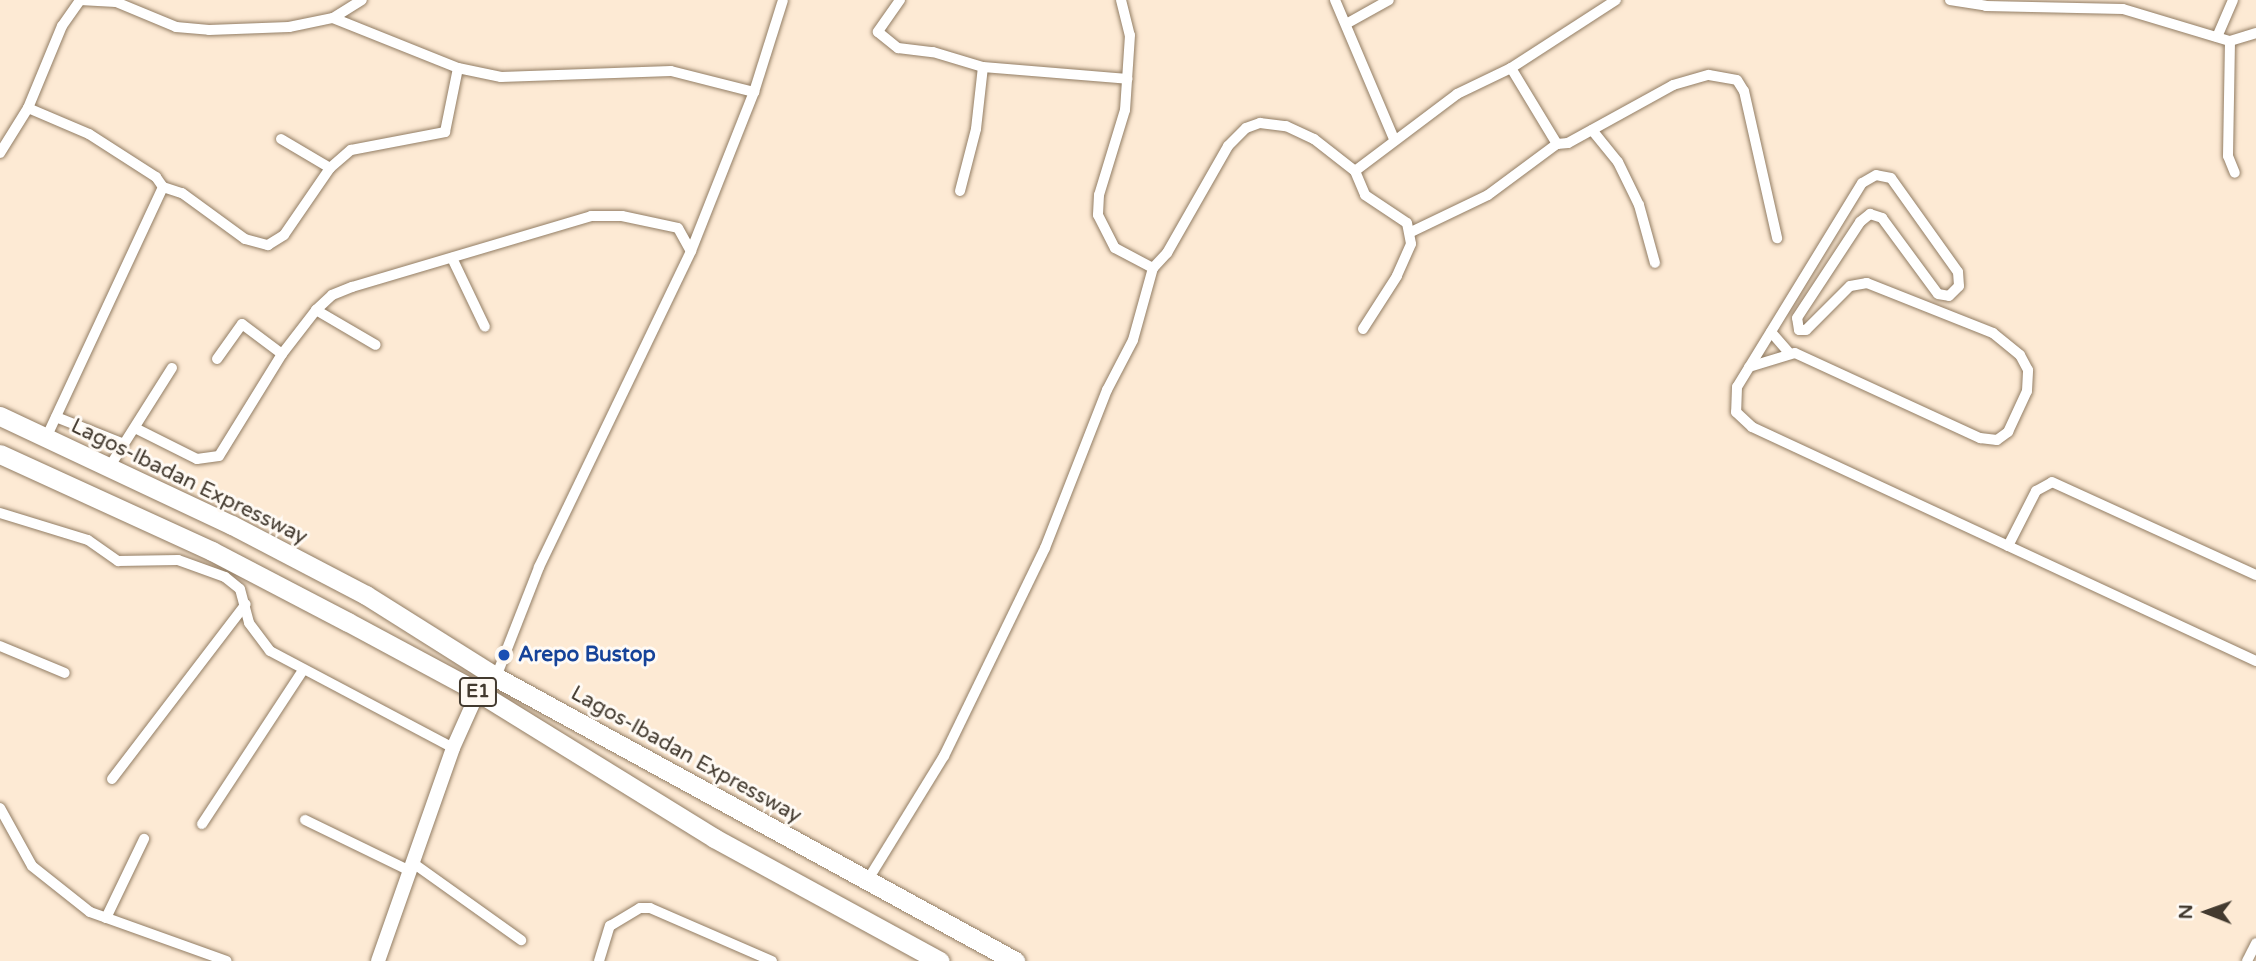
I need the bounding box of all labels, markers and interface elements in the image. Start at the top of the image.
street label: Lagos-Ibadan Expressway [67,414,311,550]
place label: Arepo Bustop [518,642,656,668]
marker: Arepo Bustop [496,647,512,663]
road number: E1 [459,677,497,708]
street label: Lagos-Ibadan Expressway [566,681,806,829]
north arrow [2172,877,2242,947]
text: N [2175,904,2197,919]

